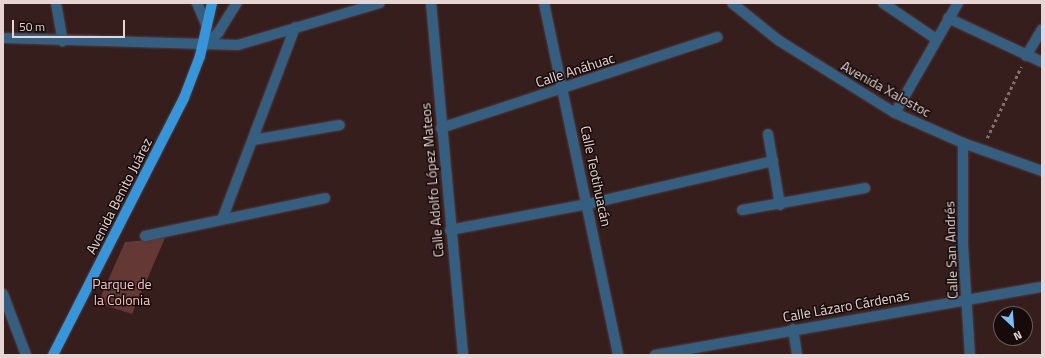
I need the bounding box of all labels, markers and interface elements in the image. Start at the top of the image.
scale bar [14,12,127,38]
text: 50 m [19,17,45,36]
street label: Calle Anáhuac [533,49,617,91]
street label: Avenida Xalostoc [838,57,934,121]
street label: Calle Adolfo López Mateos [417,102,447,258]
street label: Calle Teotihuacán [577,124,615,228]
street label: Avenida Benito Juárez [82,135,156,257]
street label: Calle San Andrés [941,201,961,299]
park label: Parque de la Colonia [92,276,152,308]
street label: Calle Lázaro Cárdenas [781,287,911,325]
north arrow [993,306,1033,346]
text: N [1011,327,1025,345]

